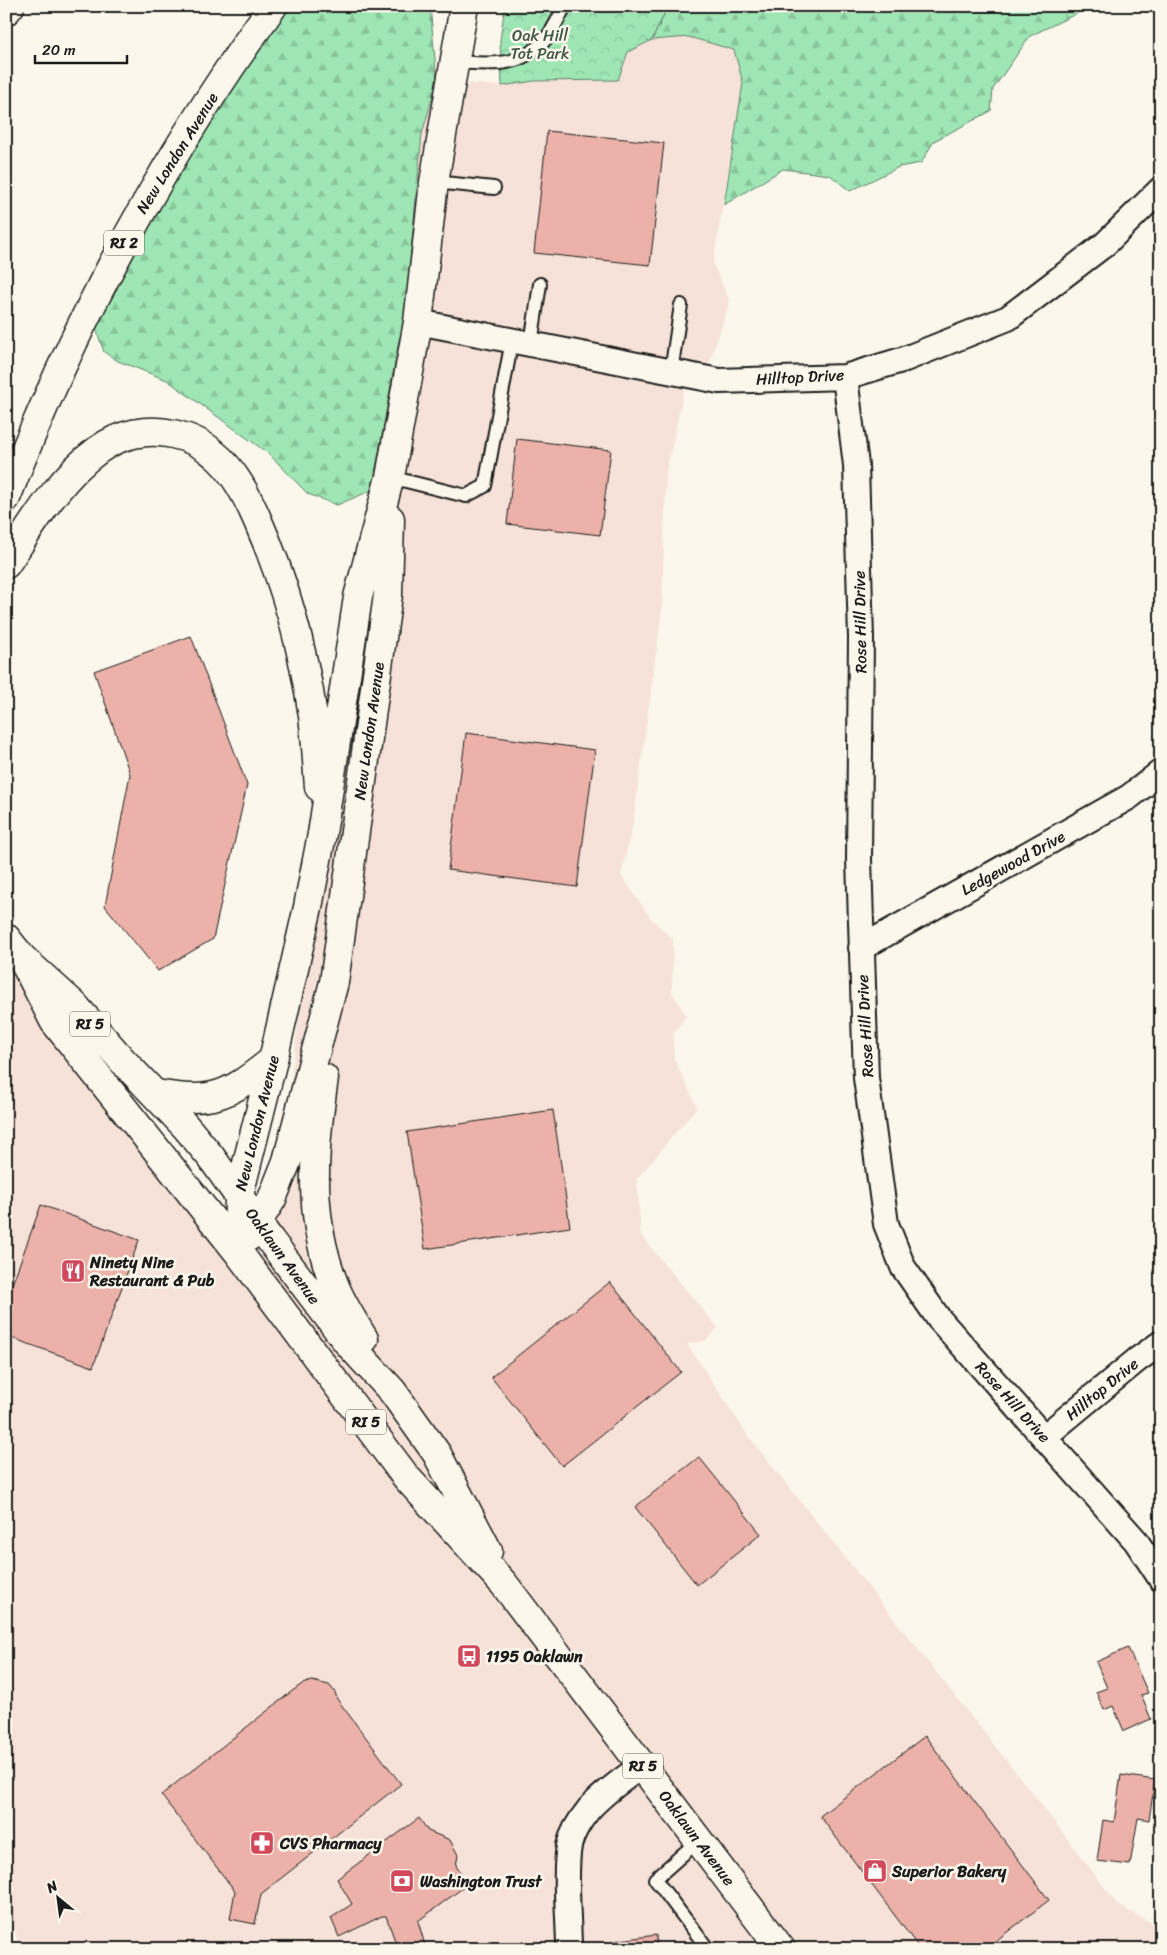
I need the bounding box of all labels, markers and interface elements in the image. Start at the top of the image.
park label: Oak Hill Tot Park [510,21,570,68]
scale bar [35,32,128,64]
text: 20 m [42,37,76,63]
street label: New London Avenue [128,86,226,220]
road number: RI 2 [104,230,144,256]
street label: Hilltop Drive [755,360,845,394]
street label: Rose Hill Drive [845,570,875,674]
street label: New London Avenue [345,660,393,802]
street label: Ledgewood Drive [955,822,1071,904]
street label: Rose Hill Drive [848,974,882,1078]
road number: RI 5 [70,1012,110,1036]
street label: New London Avenue [226,1052,288,1194]
street label: Oaklawn Avenue [238,1201,328,1311]
place label: Ninety Nine Restaurant & Pub [89,1248,215,1295]
restaurant icon: Ninety Nine Restaurant & Pub [60,1258,86,1284]
street label: Hilltop Drive [1059,1350,1145,1428]
street label: Rose Hill Drive [968,1354,1058,1450]
road number: RI 5 [346,1410,386,1434]
place label: 1195 Oaklawn [486,1642,583,1671]
bus stop icon: 1195 Oaklawn [456,1643,482,1669]
road number: RI 5 [623,1754,663,1778]
street label: Oaklawn Avenue [651,1784,743,1892]
place label: CVS Pharmacy [279,1829,382,1858]
pharmacy icon: CVS Pharmacy [249,1830,275,1856]
place label: Superior Bakery [891,1857,1007,1886]
shop icon: Superior Bakery [862,1858,888,1884]
place label: Washington Trust [420,1867,543,1896]
bank icon: Washington Trust [389,1868,415,1894]
north arrow [32,1872,82,1922]
text: N [41,1874,63,1901]

